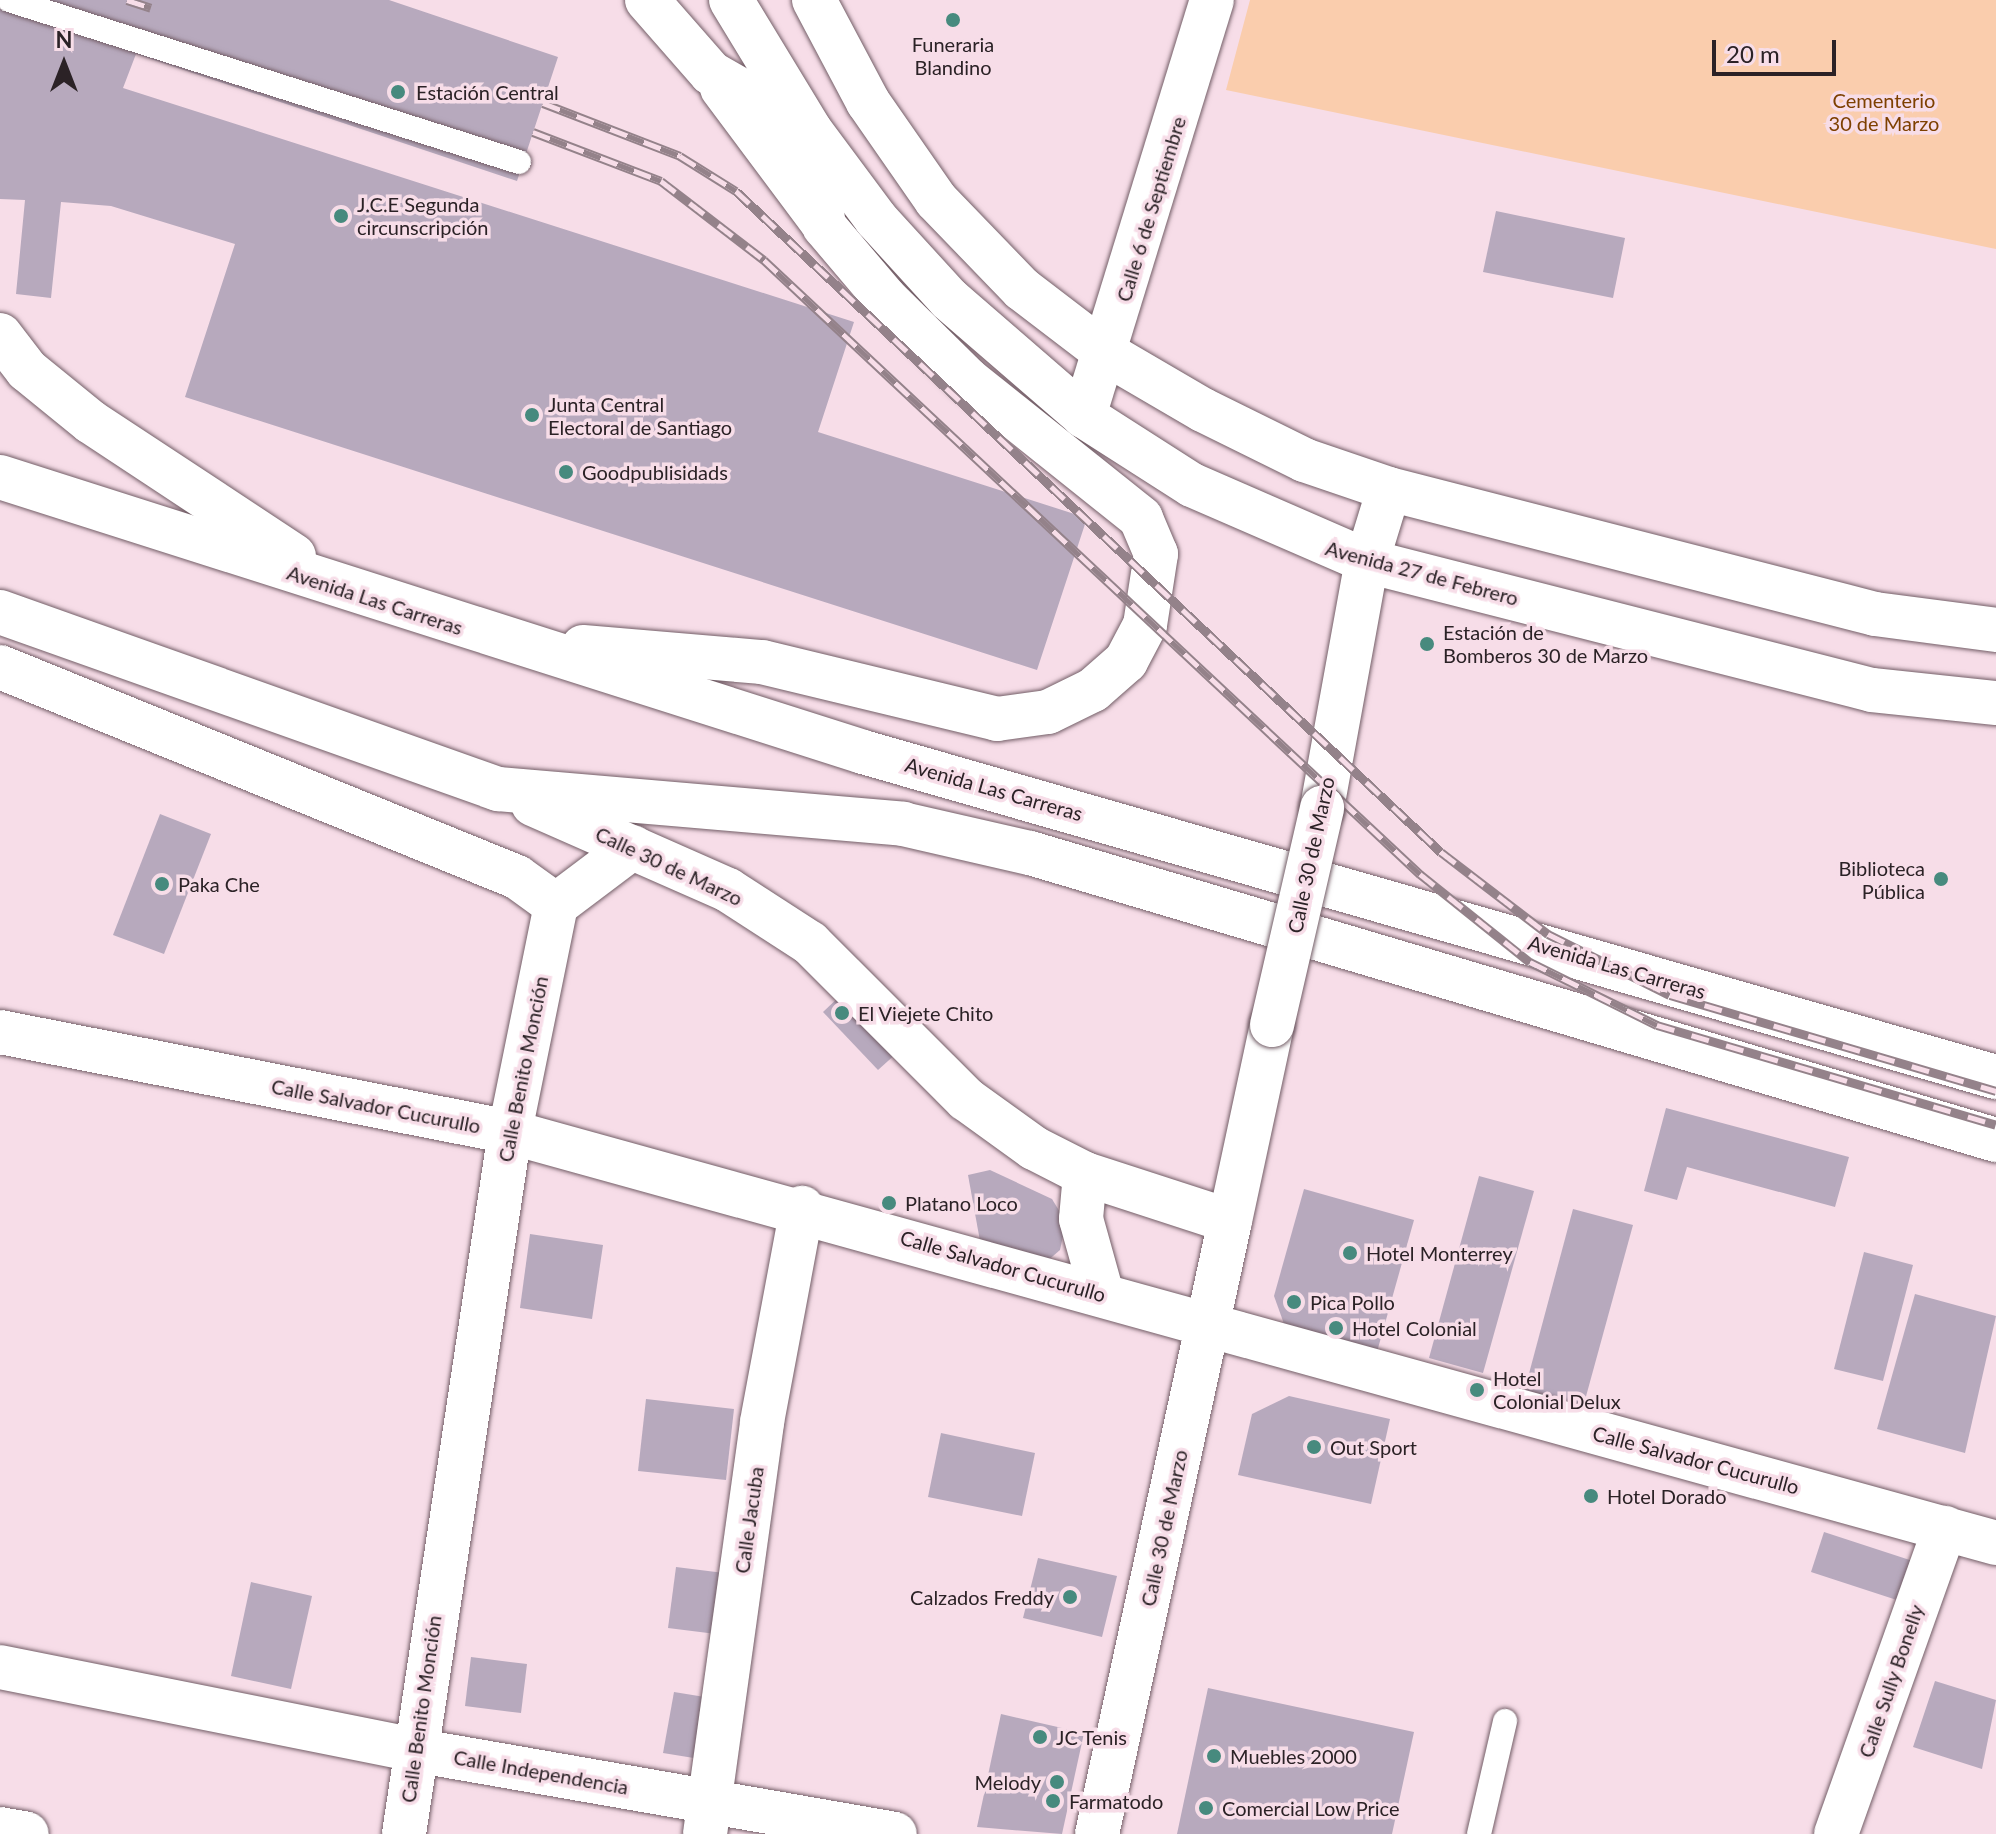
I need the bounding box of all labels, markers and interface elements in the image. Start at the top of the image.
marker: Funeraria Blandino [944,11,962,29]
north arrow [24,24,104,104]
scale bar [1716,24,1840,74]
text: N [56,26,72,53]
place label: Funeraria Blandino [912,32,994,79]
text: 20 m [1726,39,1780,68]
place label: Estación Central [416,80,559,104]
marker: Estación Central [387,81,409,103]
park label: Cementerio 30 de Marzo [1829,88,1939,135]
street label: Calle 6 de Septiembre [1111,113,1191,305]
place label: J.C.E Segunda circunscripción [357,192,488,239]
marker: J.C.E Segunda circunscripción [332,207,350,225]
place label: Junta Central Electoral de Santiago [548,392,732,439]
marker: Junta Central Electoral de Santiago [523,406,541,424]
place label: Goodpublisidads [582,460,728,484]
marker: Goodpublisidads [557,463,575,481]
street label: Avenida 27 de Febrero [1323,536,1521,610]
street label: Avenida Las Carreras [284,560,466,640]
place label: Estación de Bomberos 30 de Marzo [1443,620,1648,667]
marker: Estación de Bomberos 30 de Marzo [1418,635,1436,653]
street label: Avenida Las Carreras [903,752,1085,826]
street label: Calle 30 de Marzo [1283,775,1339,935]
street label: Calle 30 de Marzo [592,821,746,911]
place label: Biblioteca Pública [1838,856,1925,903]
marker: Biblioteca Pública [1932,870,1950,888]
place label: Paka Che [178,872,260,896]
marker: Paka Che [153,875,171,893]
street label: Avenida Las Carreras [1526,930,1708,1004]
street label: Calle Benito Monción [493,974,553,1164]
place label: El Viejete Chito [858,1001,994,1025]
marker: El Viejete Chito [833,1004,851,1022]
street label: Calle Salvador Cucurullo [269,1074,483,1138]
place label: Platano Loco [905,1191,1018,1215]
marker: Platano Loco [880,1194,898,1212]
street label: Calle Salvador Cucurullo [897,1225,1109,1307]
place label: Hotel Monterrey [1366,1241,1513,1265]
marker: Hotel Monterrey [1341,1244,1359,1262]
place label: Pica Pollo [1310,1290,1395,1314]
marker: Pica Pollo [1285,1293,1303,1311]
place label: Hotel Colonial [1352,1316,1477,1340]
marker: Hotel Colonial [1327,1319,1345,1337]
place label: Hotel Colonial Delux [1493,1366,1621,1413]
marker: Hotel Colonial Delux [1468,1381,1486,1399]
street label: Calle Salvador Cucurullo [1590,1421,1802,1499]
place label: Out Sport [1330,1435,1417,1459]
marker: Out Sport [1305,1438,1323,1456]
street label: Calle 30 de Marzo [1136,1448,1192,1608]
street label: Calle Jacuba [730,1465,768,1575]
place label: Hotel Dorado [1607,1484,1727,1508]
marker: Hotel Dorado [1582,1487,1600,1505]
place label: Calzados Freddy [910,1585,1054,1609]
marker: Calzados Freddy [1061,1588,1079,1606]
street label: Calle Sully Bonelly [1853,1601,1929,1761]
street label: Calle Benito Monción [396,1614,446,1804]
place label: JC Tenis [1056,1725,1127,1749]
marker: JC Tenis [1031,1728,1049,1746]
place label: Muebles 2000 [1230,1744,1357,1768]
street label: Calle Independencia [452,1745,630,1799]
marker: Muebles 2000 [1205,1747,1223,1765]
place label: Melody [975,1770,1041,1794]
marker: Melody [1048,1773,1066,1791]
place label: Farmatodo [1069,1789,1163,1813]
marker: Farmatodo [1044,1792,1062,1810]
place label: Comercial Low Price [1222,1796,1400,1820]
marker: Comercial Low Price [1197,1799,1215,1817]

